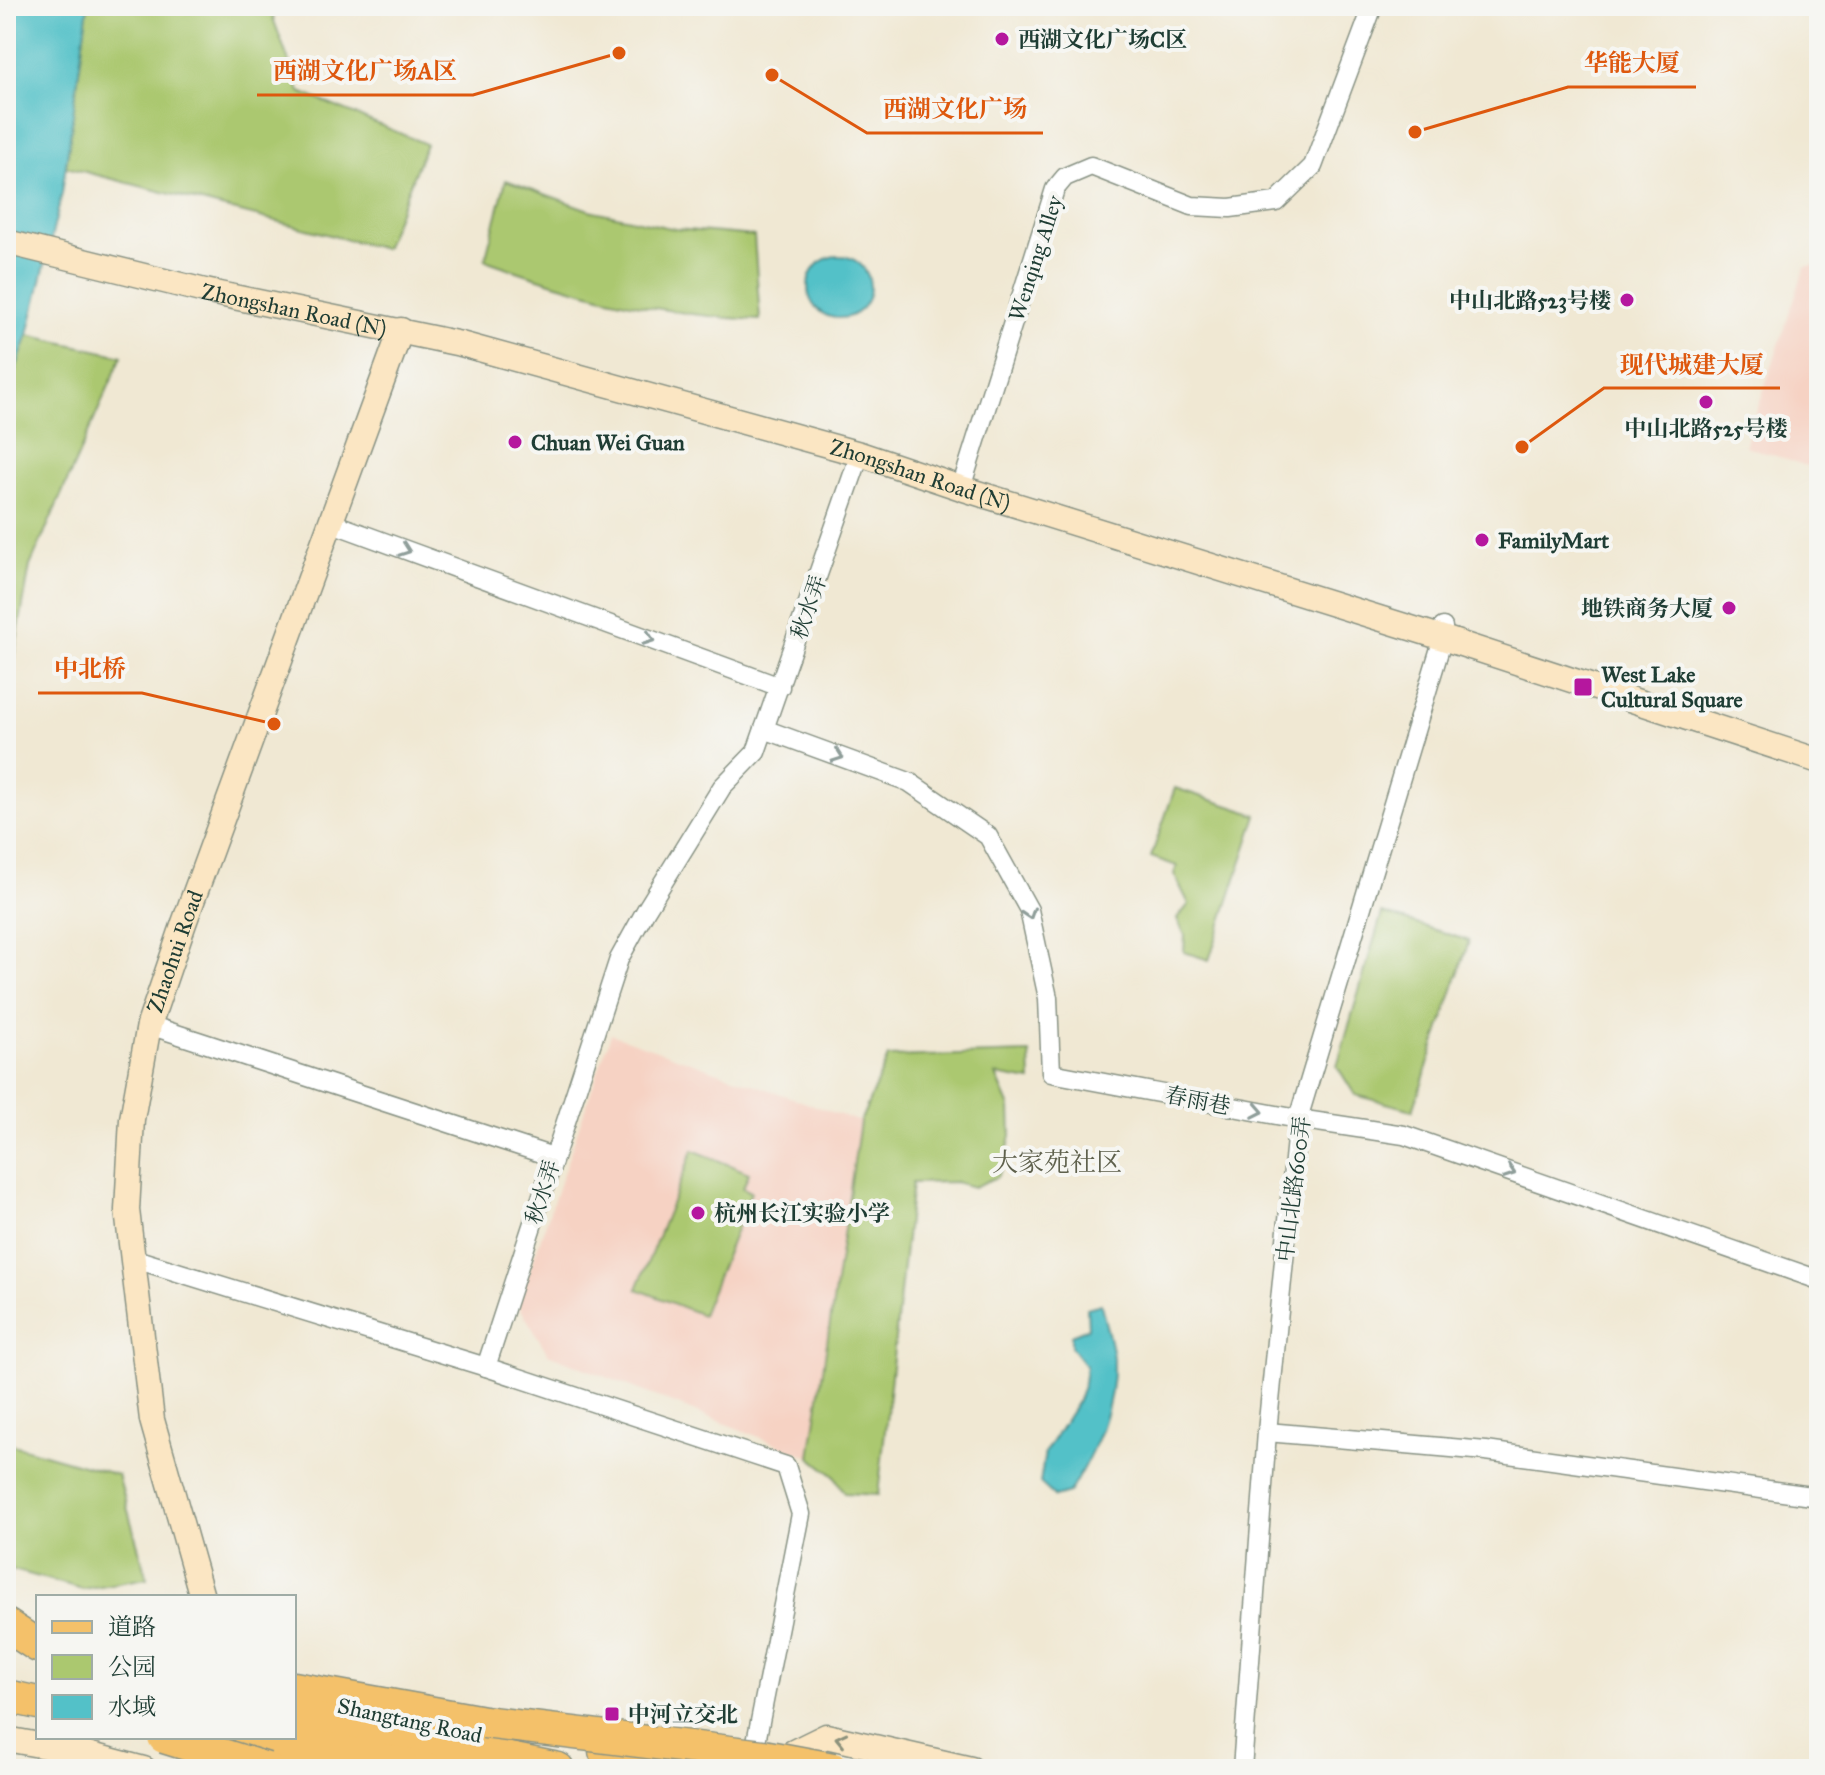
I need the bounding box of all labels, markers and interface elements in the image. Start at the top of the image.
place label: 西湖文化广场C区 [1018,26,1187,53]
marker: 西湖文化广场C区 [993,30,1011,48]
callout: 华能大厦 [1568,39,1696,87]
callout: 西湖文化广场A区 [257,47,473,95]
text: 华能大厦 [1584,48,1680,78]
text: 西湖文化广场A区 [273,56,457,86]
callout: 西湖文化广场 [867,85,1043,133]
text: 西湖文化广场 [883,94,1027,124]
street label: Wenqing Alley [1002,191,1069,324]
street label: Zhongshan Road (N) [199,278,389,342]
place label: 中山北路523号楼 [1449,287,1611,314]
marker: 中山北路523号楼 [1618,291,1636,309]
callout: 现代城建大厦 [1604,340,1780,388]
text: 现代城建大厦 [1620,350,1764,380]
marker: 中山北路525号楼 [1697,393,1715,411]
place label: 中山北路525号楼 [1624,415,1788,442]
place label: Chuan Wei Guan [531,429,685,456]
marker: Chuan Wei Guan [506,433,524,451]
street label: Zhongshan Road (N) [827,433,1014,517]
place label: FamilyMart [1498,527,1609,554]
marker: FamilyMart [1473,531,1491,549]
one-way arrow [397,540,411,557]
street label: 秋水弄 [785,572,832,643]
place label: 地铁商务大厦 [1581,595,1713,622]
marker: 地铁商务大厦 [1720,599,1738,617]
one-way arrow [641,629,655,646]
callout: 中北桥 [38,645,142,693]
text: 中北桥 [54,654,126,684]
place label: West Lake Cultural Square [1601,661,1743,713]
marker: West Lake Cultural Square [1572,676,1594,698]
one-way arrow [830,746,844,762]
street label: Zhaohui Road [141,887,209,1016]
one-way arrow [1019,906,1035,920]
street label: 春雨巷 [1163,1081,1233,1120]
one-way arrow [1252,1102,1265,1119]
street label: 中山北路600弄 [1271,1115,1316,1264]
district label: 大家苑社区 [992,1146,1122,1178]
street label: 秋水弄 [519,1157,566,1228]
one-way arrow [1503,1162,1517,1179]
place label: 杭州长江实验小学 [714,1200,890,1227]
marker: 杭州长江实验小学 [689,1204,707,1222]
legend [36,1595,296,1739]
text: 道路 [108,1612,156,1642]
text: 公园 [108,1652,156,1682]
text: 水域 [108,1692,156,1722]
street label: Shangtang Road [335,1692,485,1749]
place label: 中河立交北 [628,1701,738,1728]
marker: 中河立交北 [603,1705,621,1723]
one-way arrow [834,1731,848,1748]

